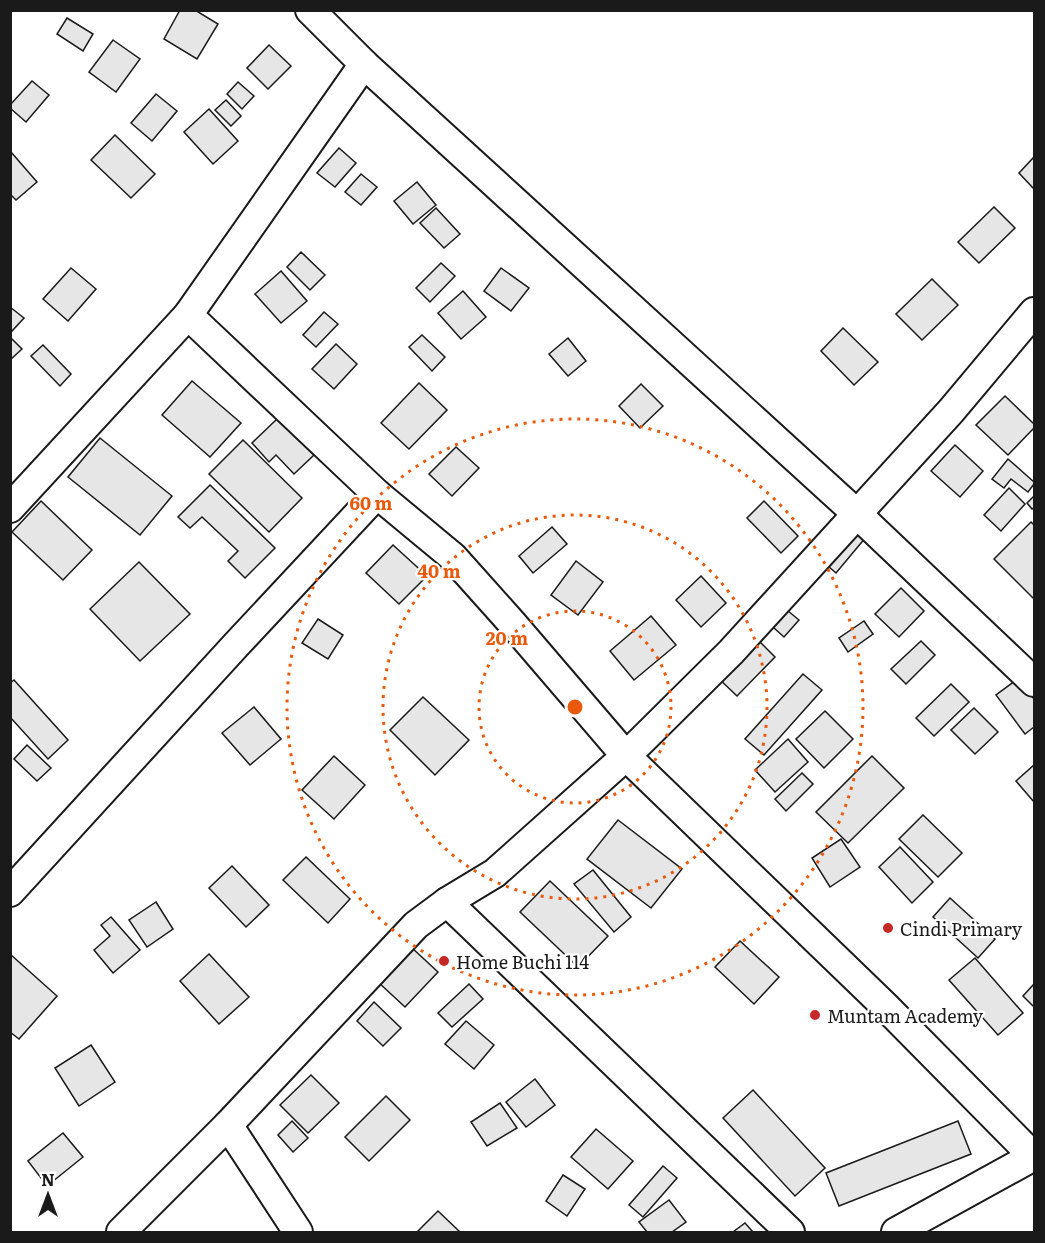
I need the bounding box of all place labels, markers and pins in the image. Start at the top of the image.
centre of rings [565,697,585,717]
place label: Cindi Primary [900,915,1023,942]
marker: Cindi Primary [881,921,895,935]
place label: Home Buchi 114 [456,948,589,975]
marker: Home Buchi 114 [437,954,451,968]
place label: Muntam Academy [827,1002,984,1029]
marker: Muntam Academy [808,1008,822,1022]

